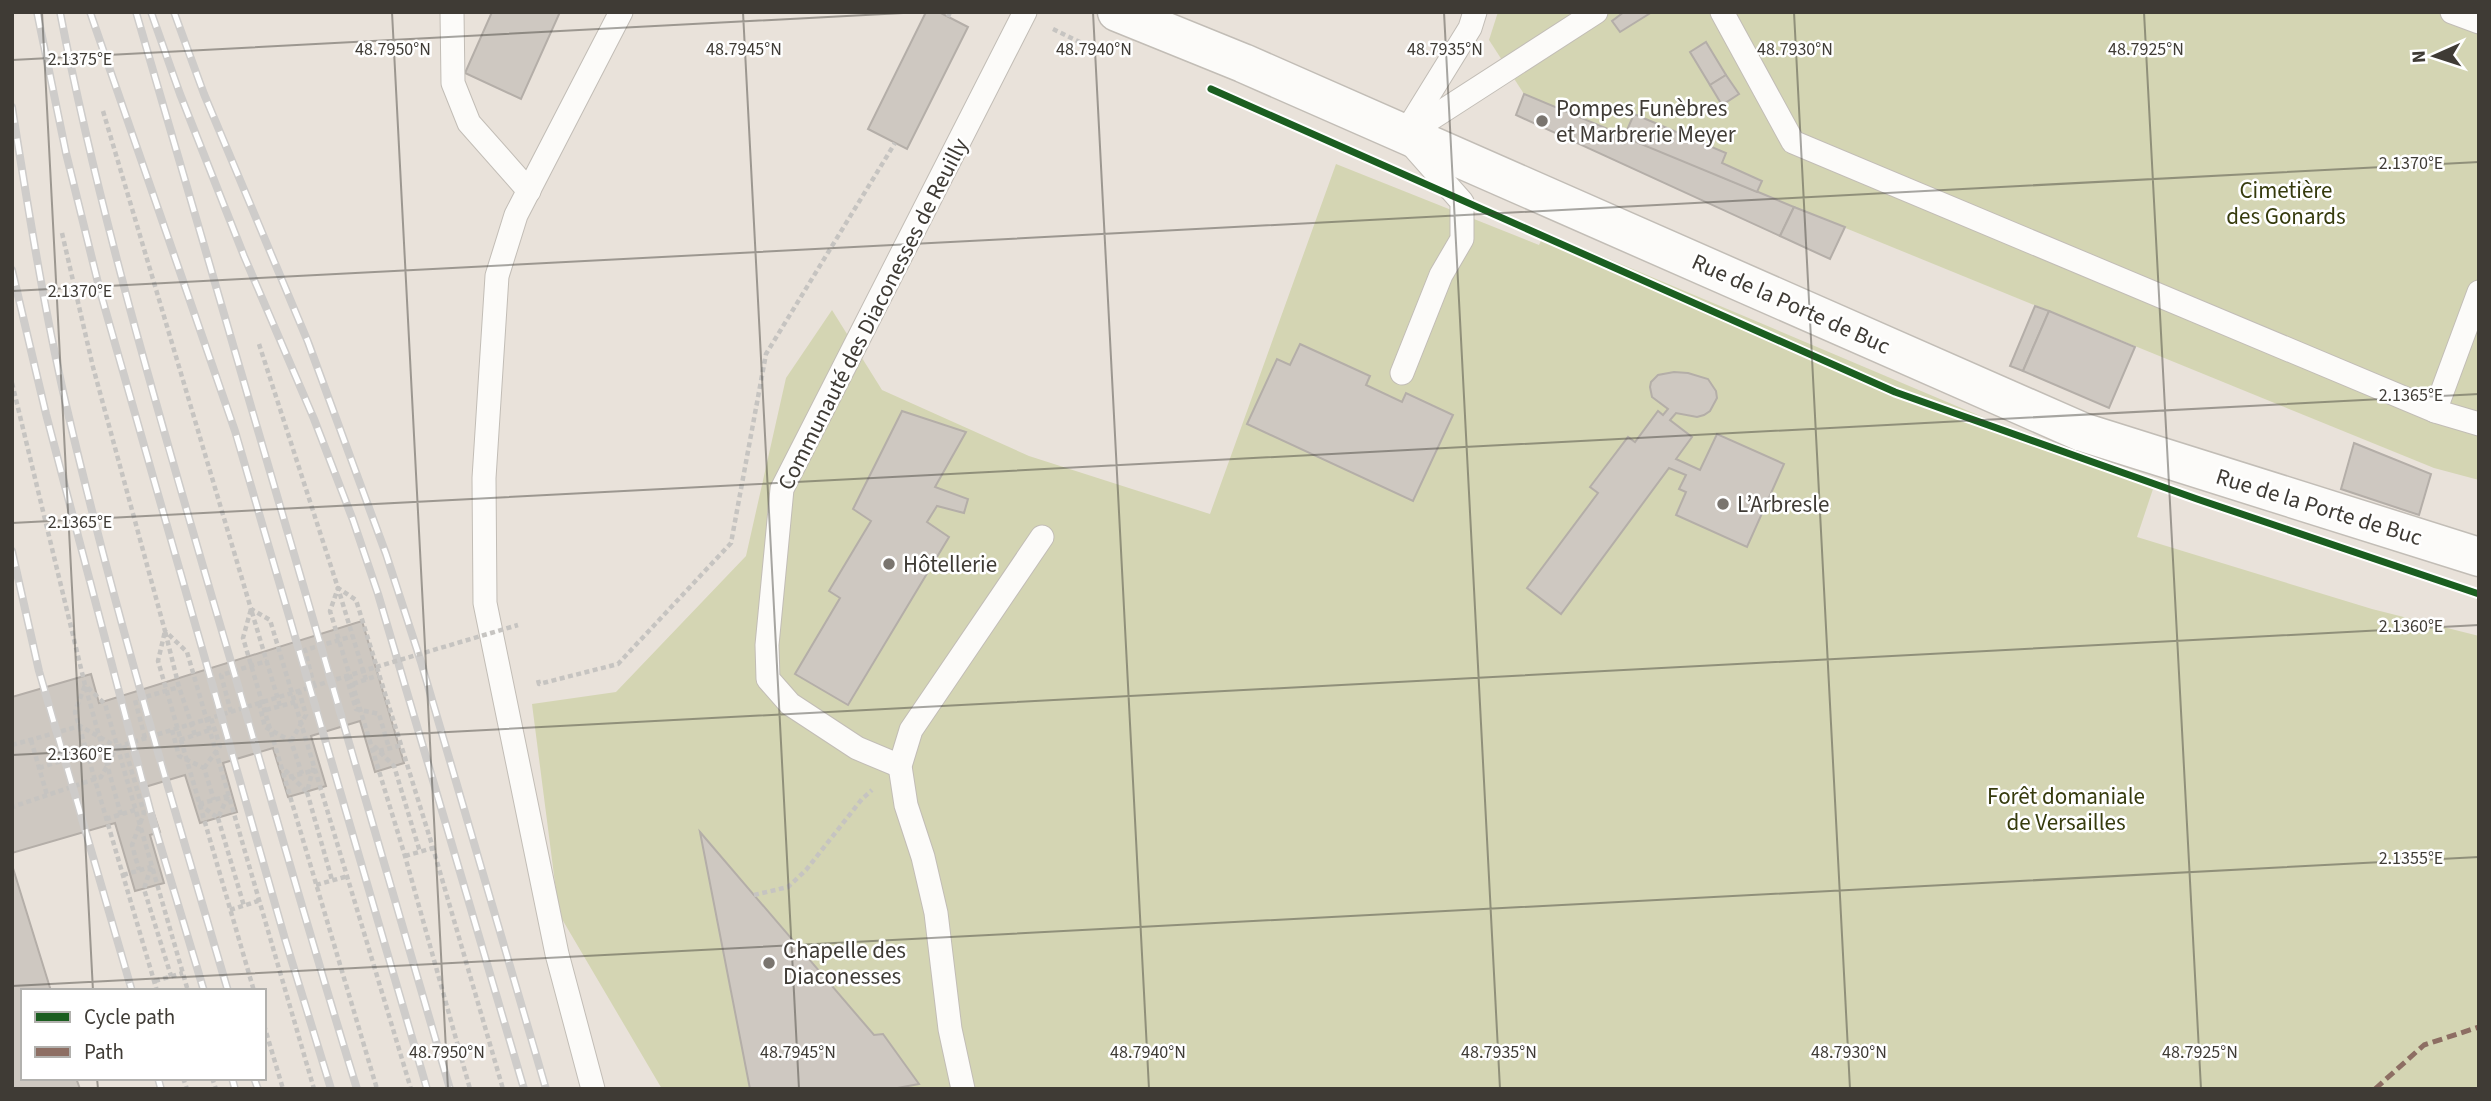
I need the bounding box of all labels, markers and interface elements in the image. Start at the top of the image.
north arrow [2400,21,2470,91]
text: 48.7950°N [355,37,431,62]
text: 48.7945°N [706,37,782,62]
text: 48.7940°N [1056,37,1132,62]
text: 48.7935°N [1407,37,1483,62]
text: 48.7930°N [1757,37,1833,62]
text: 48.7925°N [2108,37,2184,62]
text: 2.1375°E [48,47,112,72]
text: N [2406,50,2433,64]
place label: Pompes Funèbres et Marbrerie Meyer [1556,92,1737,151]
marker: Pompes Funèbres et Marbrerie Meyer [1534,113,1550,129]
street label: Communauté des Diaconesses de Reuilly [769,132,977,496]
text: 2.1370°E [2379,151,2443,176]
park label: Cimetière des Gonards [2226,174,2346,233]
street label: Rue de la Porte de Buc [1686,245,1896,363]
text: 2.1370°E [48,279,112,304]
text: 2.1365°E [2379,383,2443,408]
street label: Rue de la Porte de Buc [2212,460,2426,554]
place label: L’Arbresle [1737,488,1829,521]
marker: L’Arbresle [1715,496,1731,512]
text: 2.1365°E [48,510,112,535]
place label: Hôtellerie [903,548,997,581]
marker: Hôtellerie [881,556,897,572]
text: 2.1360°E [2379,614,2443,639]
text: 2.1360°E [48,742,112,767]
park label: Forêt domaniale de Versailles [1987,780,2145,839]
text: 2.1355°E [2379,846,2443,871]
place label: Chapelle des Diaconesses [783,934,906,993]
marker: Chapelle des Diaconesses [761,955,777,971]
legend [21,989,266,1080]
text: Cycle path [84,1002,175,1032]
text: Path [84,1037,124,1067]
text: 48.7950°N [409,1040,485,1065]
text: 48.7945°N [760,1040,836,1065]
text: 48.7940°N [1110,1040,1186,1065]
text: 48.7935°N [1461,1040,1537,1065]
text: 48.7930°N [1811,1040,1887,1065]
text: 48.7925°N [2162,1040,2238,1065]

